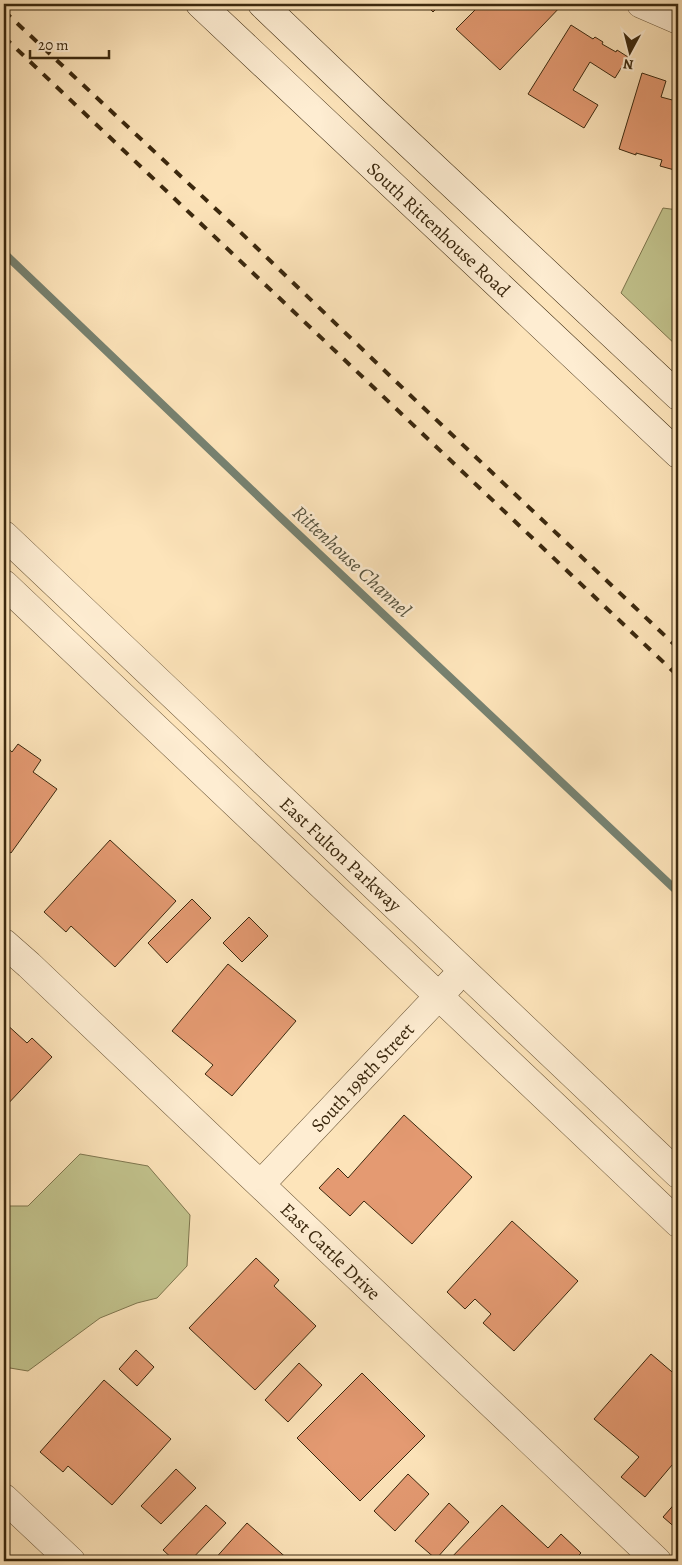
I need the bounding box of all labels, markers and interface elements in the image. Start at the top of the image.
scale bar [30,28,109,60]
north arrow [604,28,654,78]
text: 20 m [38,35,69,55]
text: N [622,54,635,74]
street label: South Rittenhouse Road [361,156,516,304]
water label: Rittenhouse Channel [286,499,417,623]
street label: East Fulton Parkway [274,791,407,918]
street label: South 198th Street [305,1017,420,1138]
street label: East Cattle Drive [274,1197,386,1306]

